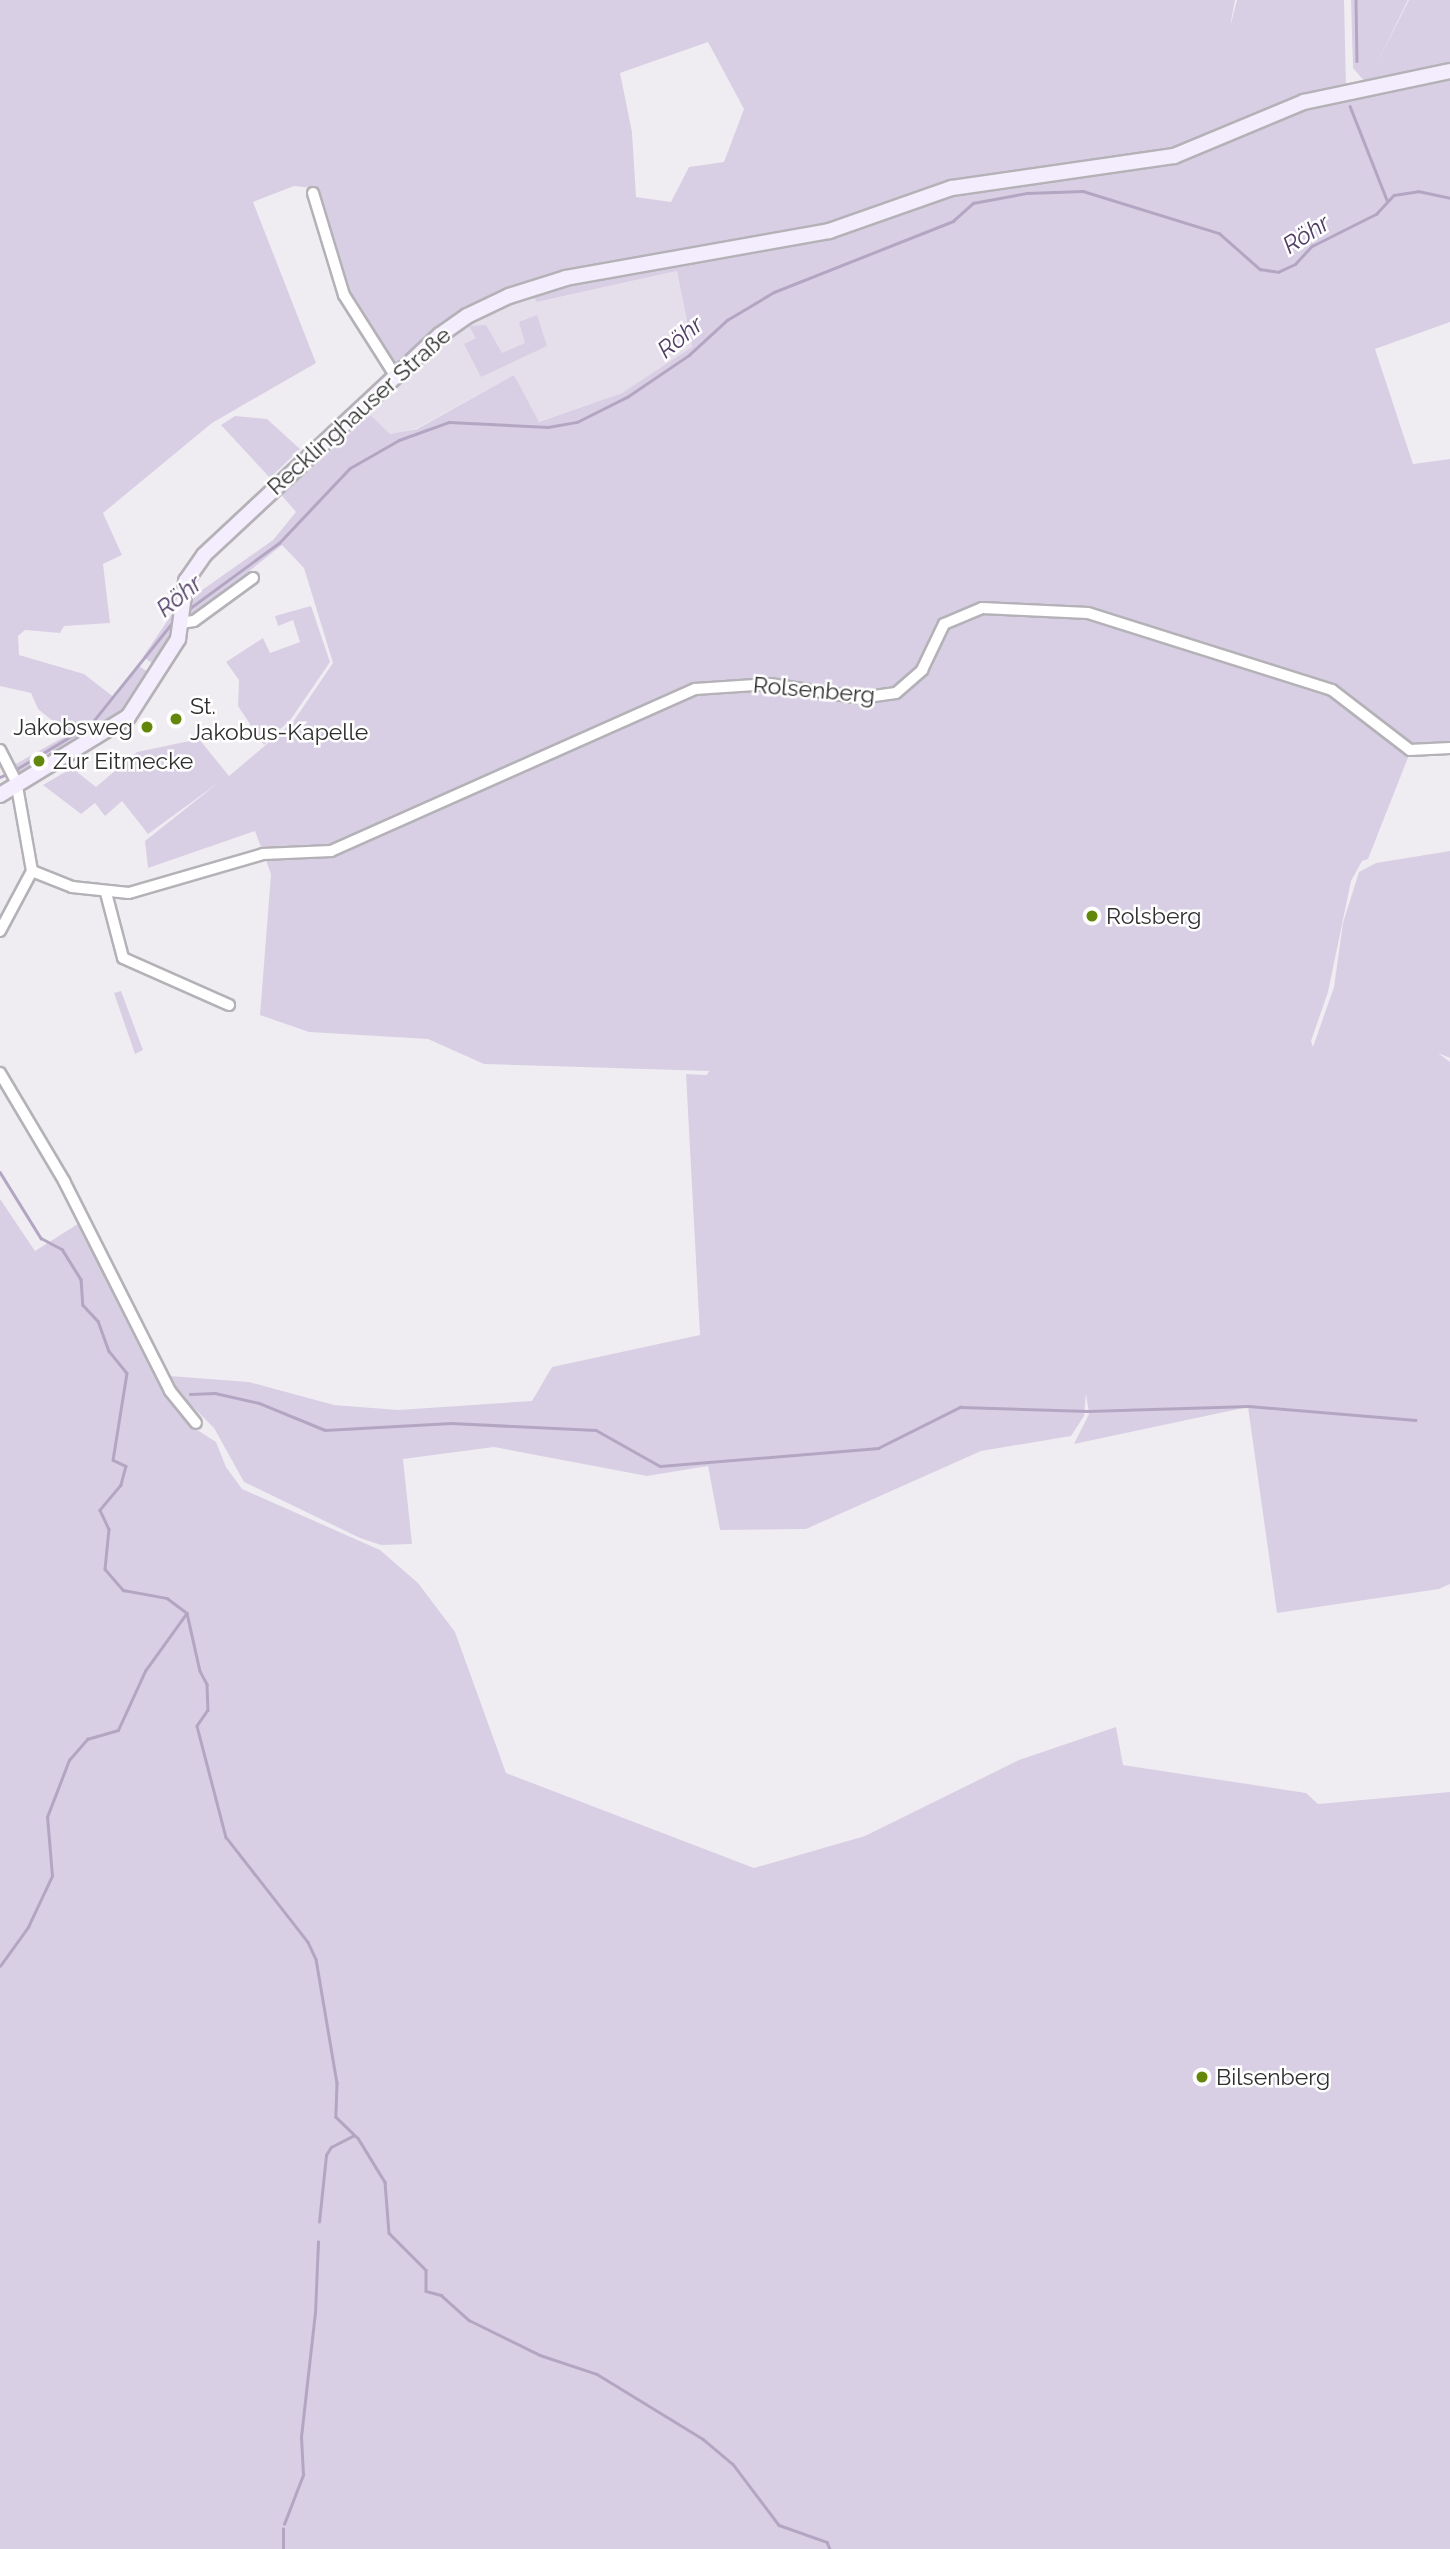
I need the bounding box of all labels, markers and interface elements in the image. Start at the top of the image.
water label: Röhr [1277,208,1335,260]
water label: Röhr [651,310,709,364]
street label: Recklinghauser Straße [261,321,457,501]
water label: Röhr [150,569,208,623]
street label: Rolsenberg [752,671,876,709]
place label: St. Jakobus-Kapelle [190,692,368,746]
marker: St. Jakobus-Kapelle [168,711,184,727]
place label: Jakobsweg [13,713,133,741]
marker: Jakobsweg [139,719,155,735]
place label: Zur Eitmecke [53,747,194,775]
marker: Zur Eitmecke [31,753,47,769]
place label: Rolsberg [1106,902,1201,930]
marker: Rolsberg [1084,908,1100,924]
place label: Bilsenberg [1216,2063,1330,2091]
marker: Bilsenberg [1194,2069,1210,2085]

